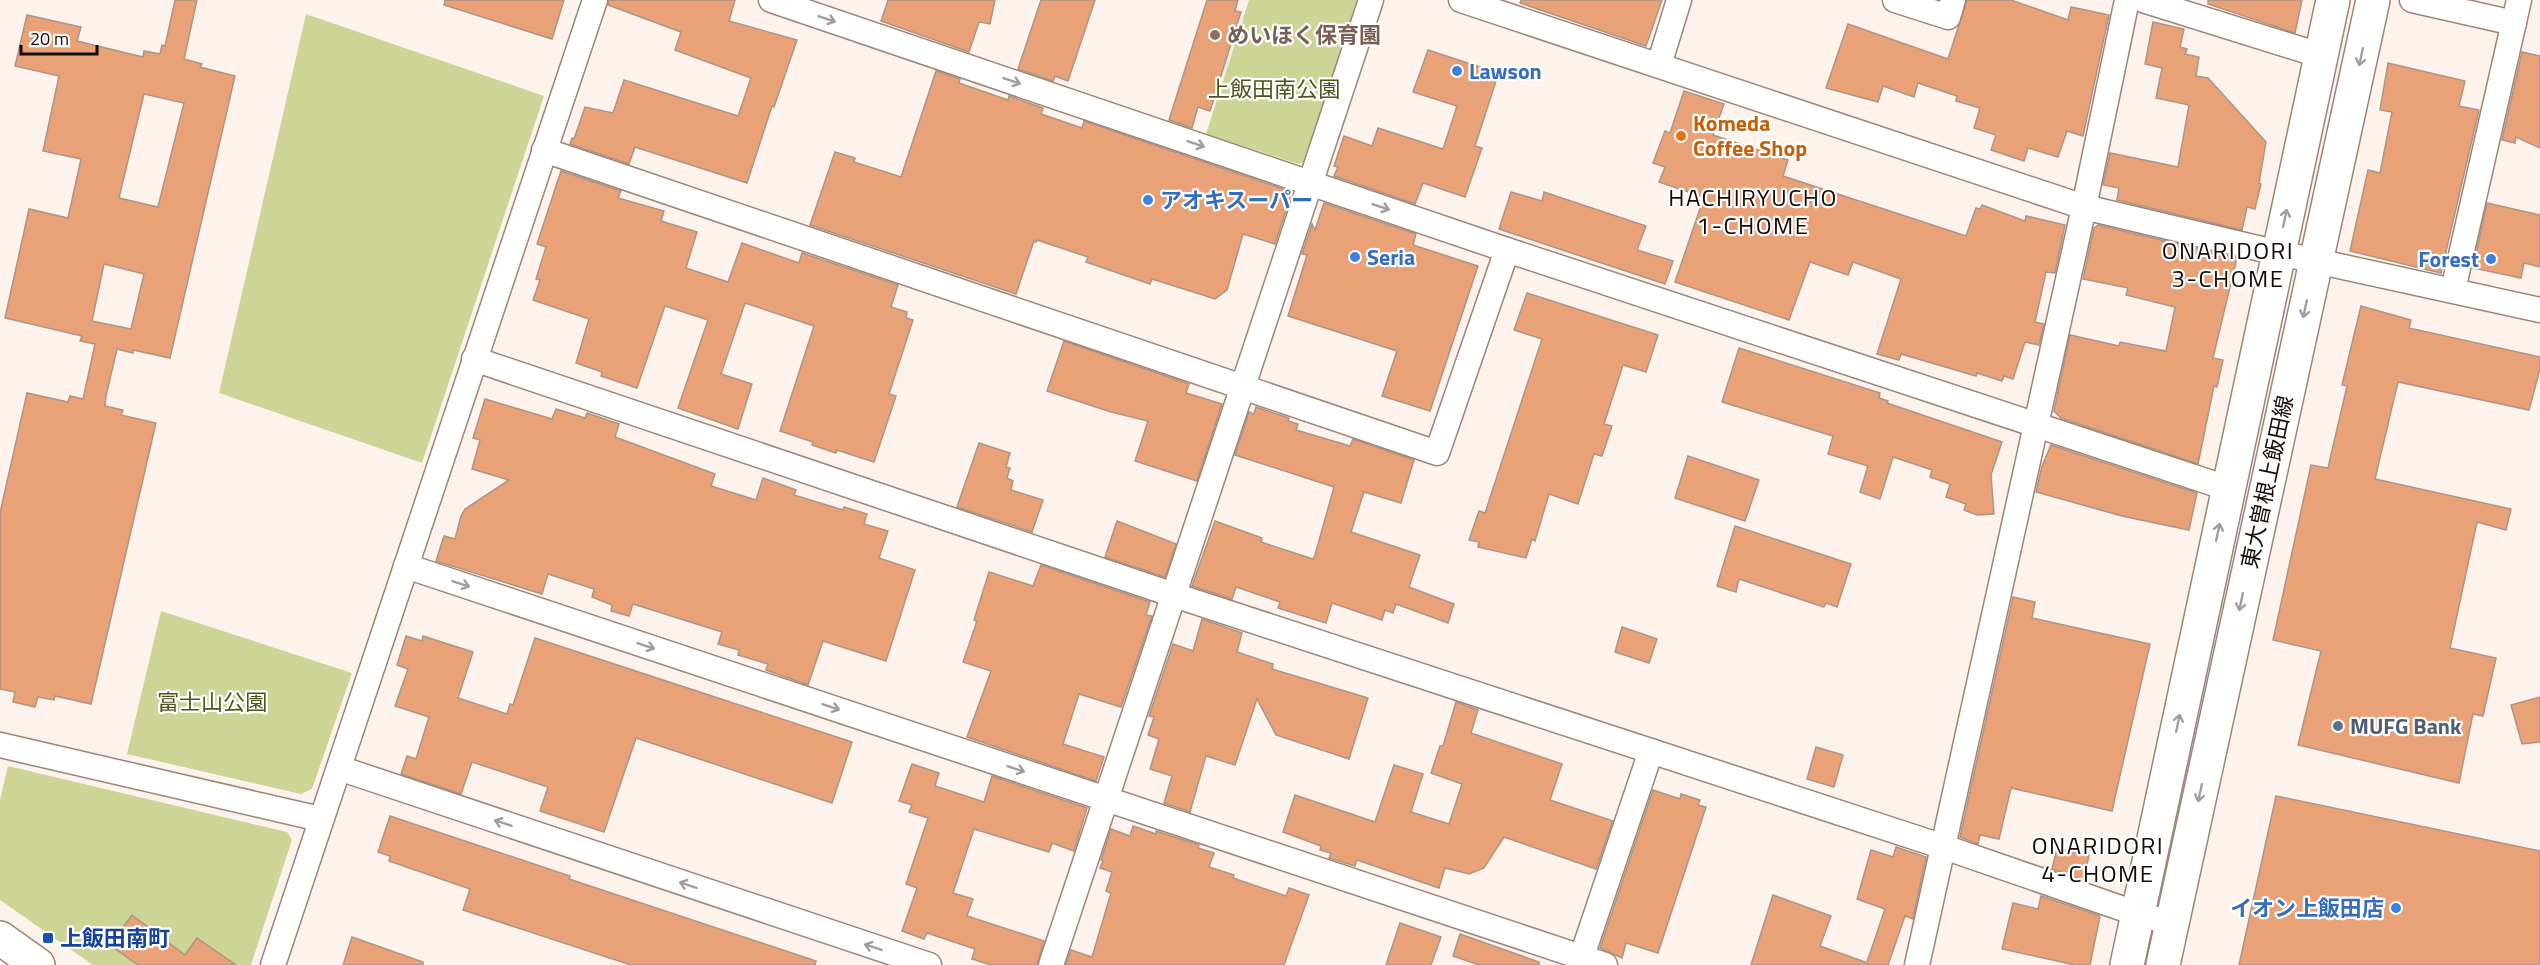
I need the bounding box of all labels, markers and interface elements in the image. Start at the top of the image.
one-way arrow [817,14,836,25]
scale bar [21,18,98,56]
place label: めいほく保育園 [1227,18,1381,52]
text: 20 m [30,25,69,52]
marker: めいほく保育園 [1208,28,1222,42]
one-way arrow [2354,47,2366,66]
place label: Lawson [1469,54,1542,88]
marker: Lawson [1450,64,1464,78]
park label: 上飯田南公園 [1208,72,1340,106]
one-way arrow [1002,77,1020,88]
place label: Komeda Coffee Shop [1693,106,1807,165]
marker: Komeda Coffee Shop [1674,129,1688,143]
one-way arrow [1186,139,1205,150]
district label: HACHIRYUCHO 1-CHOME [1668,179,1838,243]
place label: アオキスーパー [1160,183,1313,217]
marker: アオキスーパー [1141,193,1155,207]
one-way arrow [1371,202,1390,213]
one-way arrow [2280,209,2291,228]
district label: ONARIDORI 3-CHOME [2162,232,2294,296]
place label: Seria [1367,240,1415,274]
place label: Forest [2418,242,2479,276]
marker: Seria [1348,250,1362,264]
marker: Forest [2484,252,2498,266]
one-way arrow [2299,299,2310,318]
street label: 東大曽根上飯田線 [2232,392,2302,572]
one-way arrow [2213,523,2224,542]
one-way arrow [451,580,470,591]
one-way arrow [2235,592,2246,611]
one-way arrow [636,641,655,652]
park label: 富士山公園 [157,685,267,719]
one-way arrow [821,703,840,714]
place label: MUFG Bank [2350,709,2462,743]
one-way arrow [2173,714,2184,733]
marker: MUFG Bank [2331,719,2345,733]
one-way arrow [1006,764,1025,775]
one-way arrow [2194,782,2205,802]
one-way arrow [494,817,513,828]
district label: ONARIDORI 4-CHOME [2032,827,2164,891]
one-way arrow [679,879,698,890]
place label: イオン上飯田店 [2230,891,2384,925]
marker: イオン上飯田店 [2389,901,2403,915]
place label: 上飯田南町 [60,921,170,955]
marker: 上飯田南町 [41,931,55,945]
one-way arrow [864,940,883,951]

